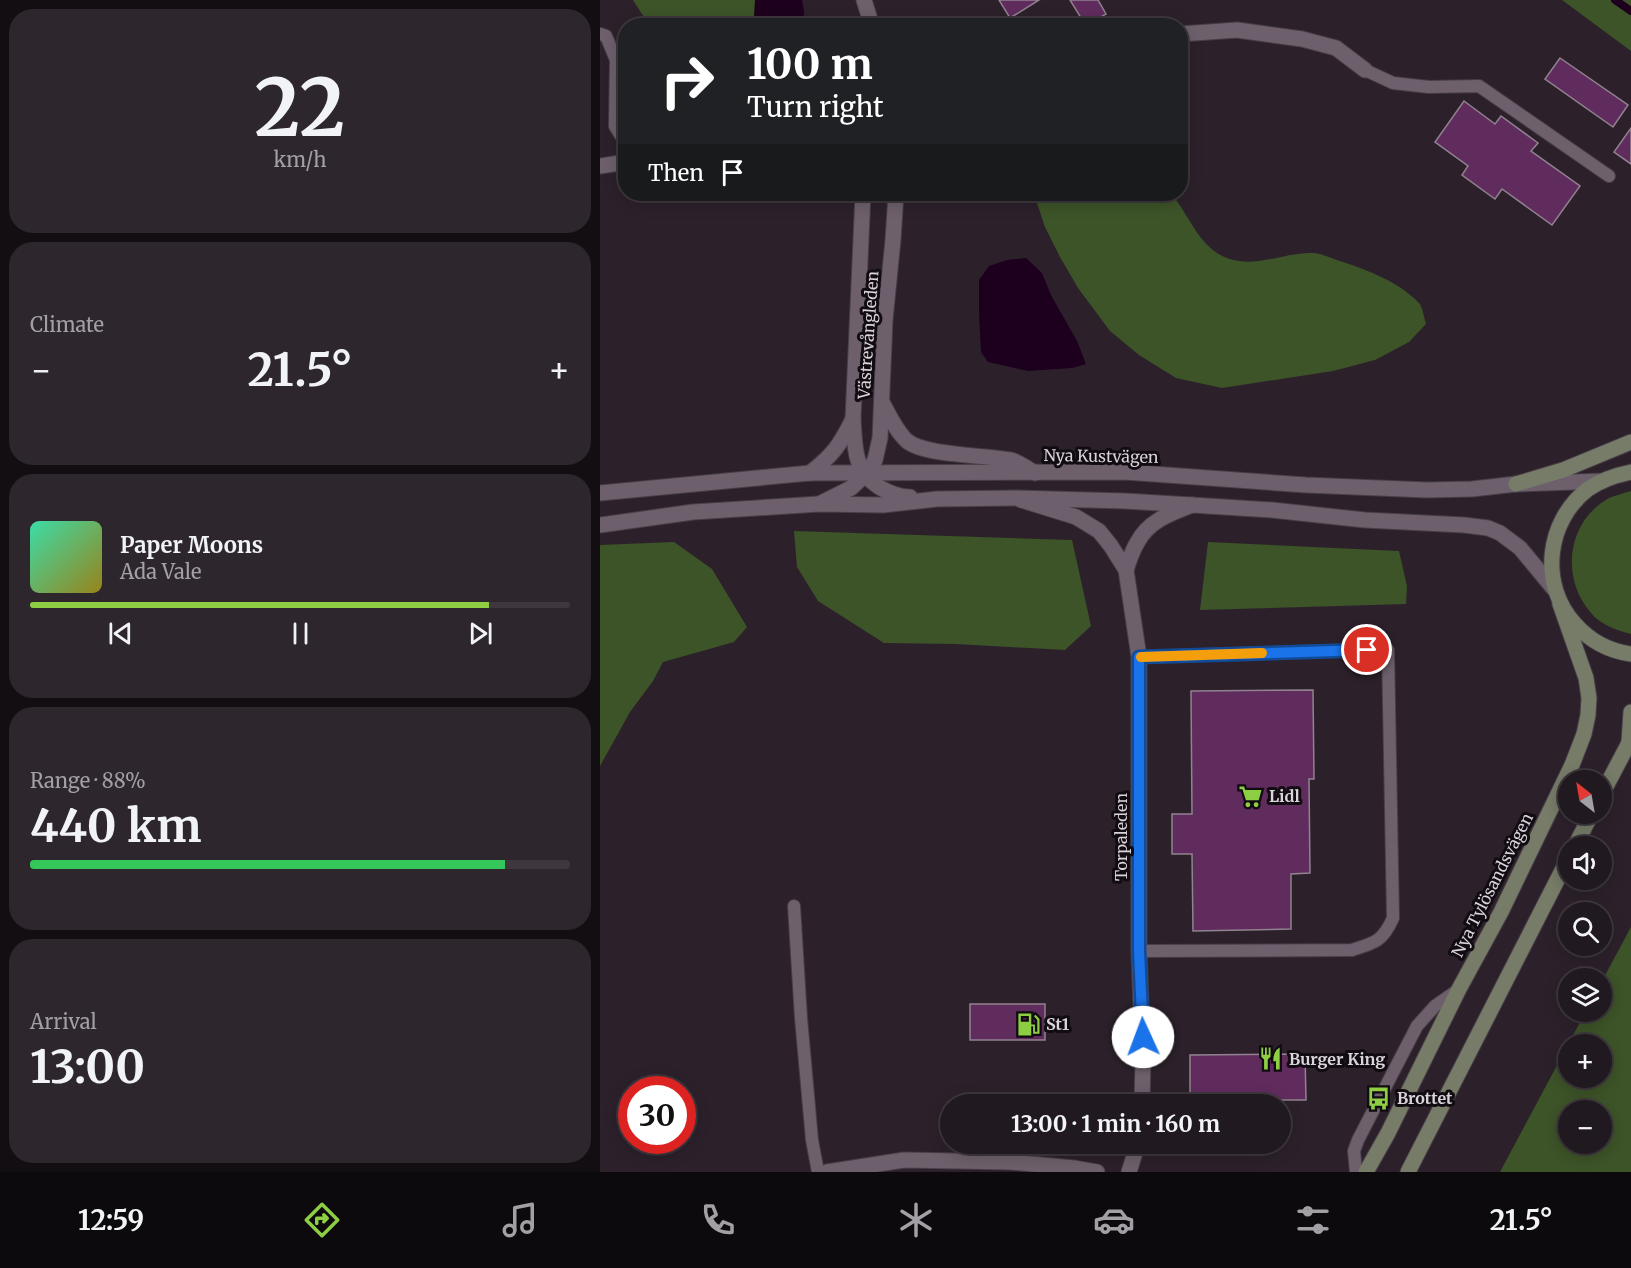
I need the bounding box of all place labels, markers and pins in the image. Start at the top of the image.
pin [1341,624,1392,675]
supermarket icon: Lidl [1238,783,1264,809]
place label: Lidl [1269,786,1300,806]
fuel station icon: St1 [1015,1011,1041,1037]
place label: St1 [1046,1014,1070,1034]
restaurant icon: Burger King [1258,1046,1284,1072]
place label: Burger King [1289,1049,1385,1069]
bus stop icon: Brottet [1366,1085,1392,1111]
place label: Brottet [1397,1088,1453,1108]

